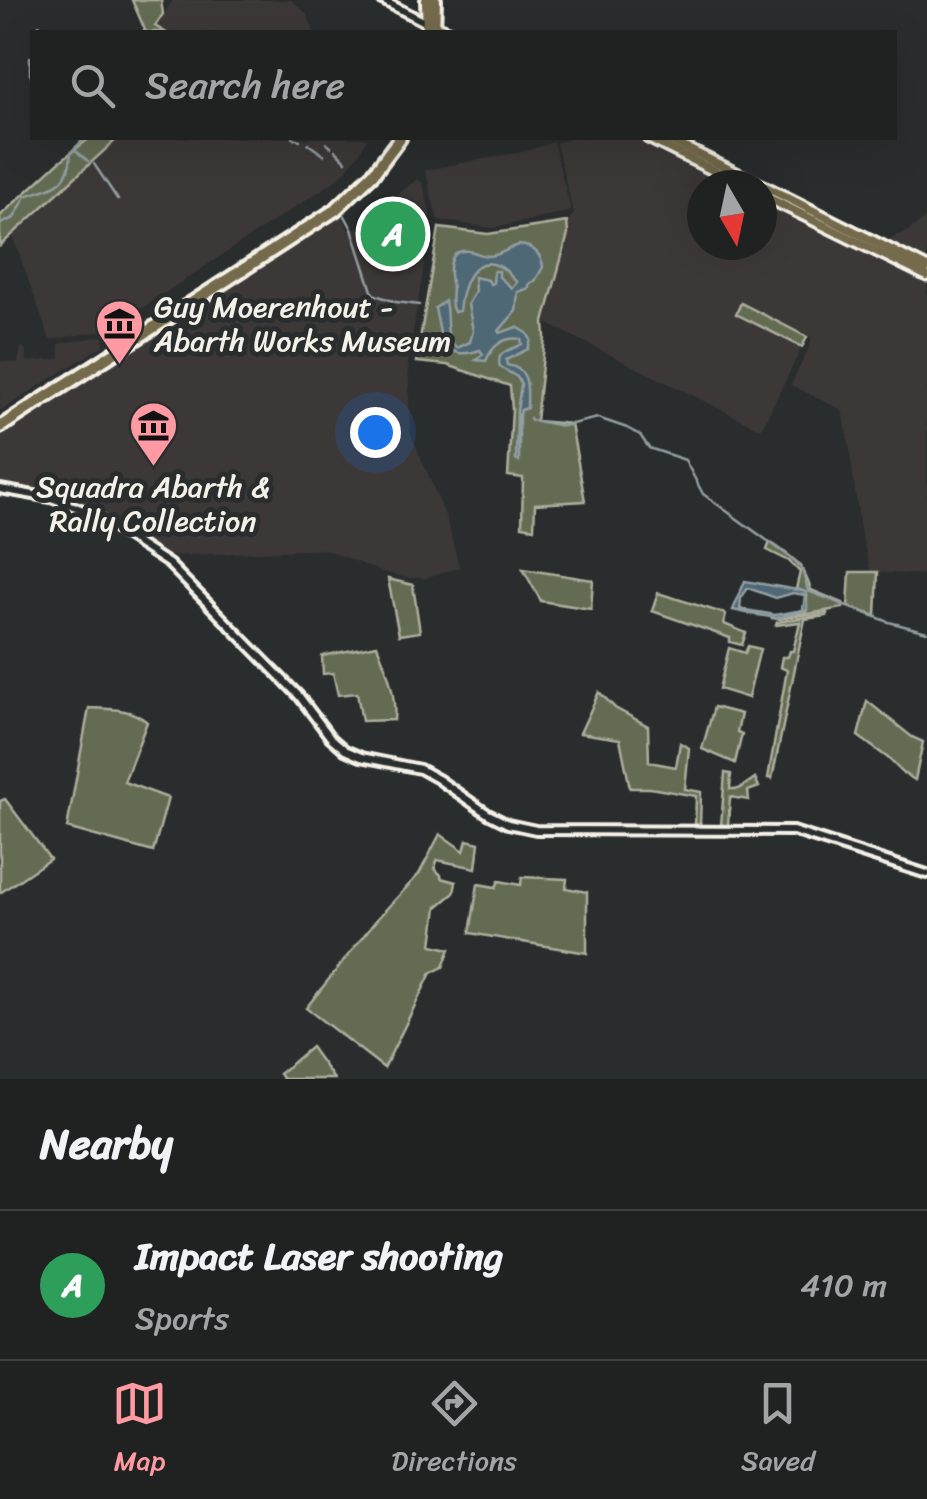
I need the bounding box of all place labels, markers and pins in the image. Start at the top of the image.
pin: A [360,196,426,272]
place label: Guy Moerenhout - Abarth Works Museum [153,280,451,368]
museum icon: Guy Moerenhout - Abarth Works Museum [93,298,145,366]
museum icon: Squadra Abarth & Rally Collection [127,400,179,468]
place label: Squadra Abarth & Rally Collection [36,460,270,548]

